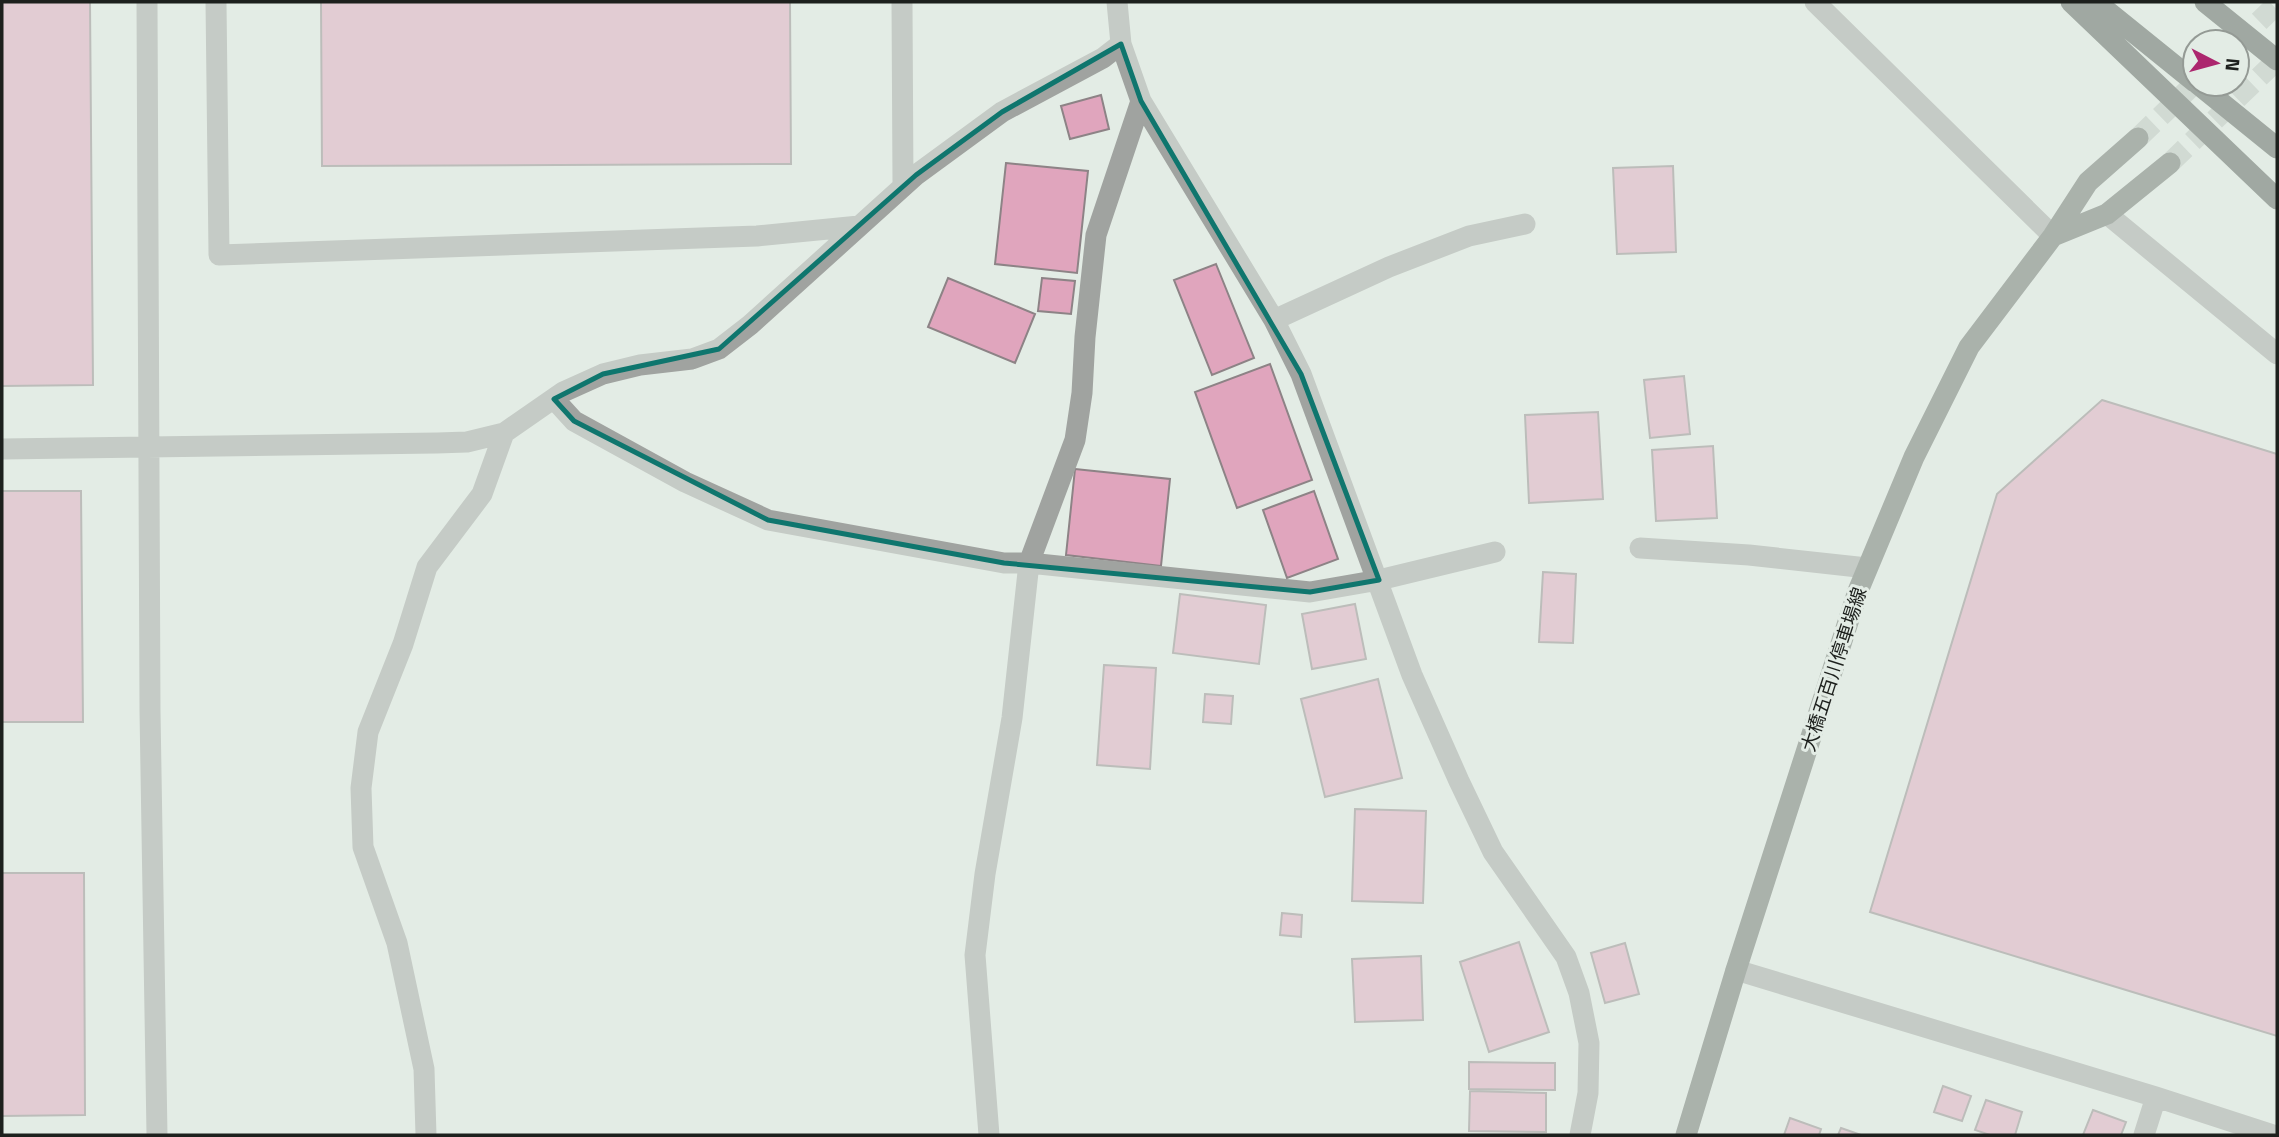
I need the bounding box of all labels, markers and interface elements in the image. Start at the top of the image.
north arrow [2181,28,2251,98]
text: N [2218,57,2249,73]
street label: 大橋五百川停車場線 [1793,583,1873,755]

